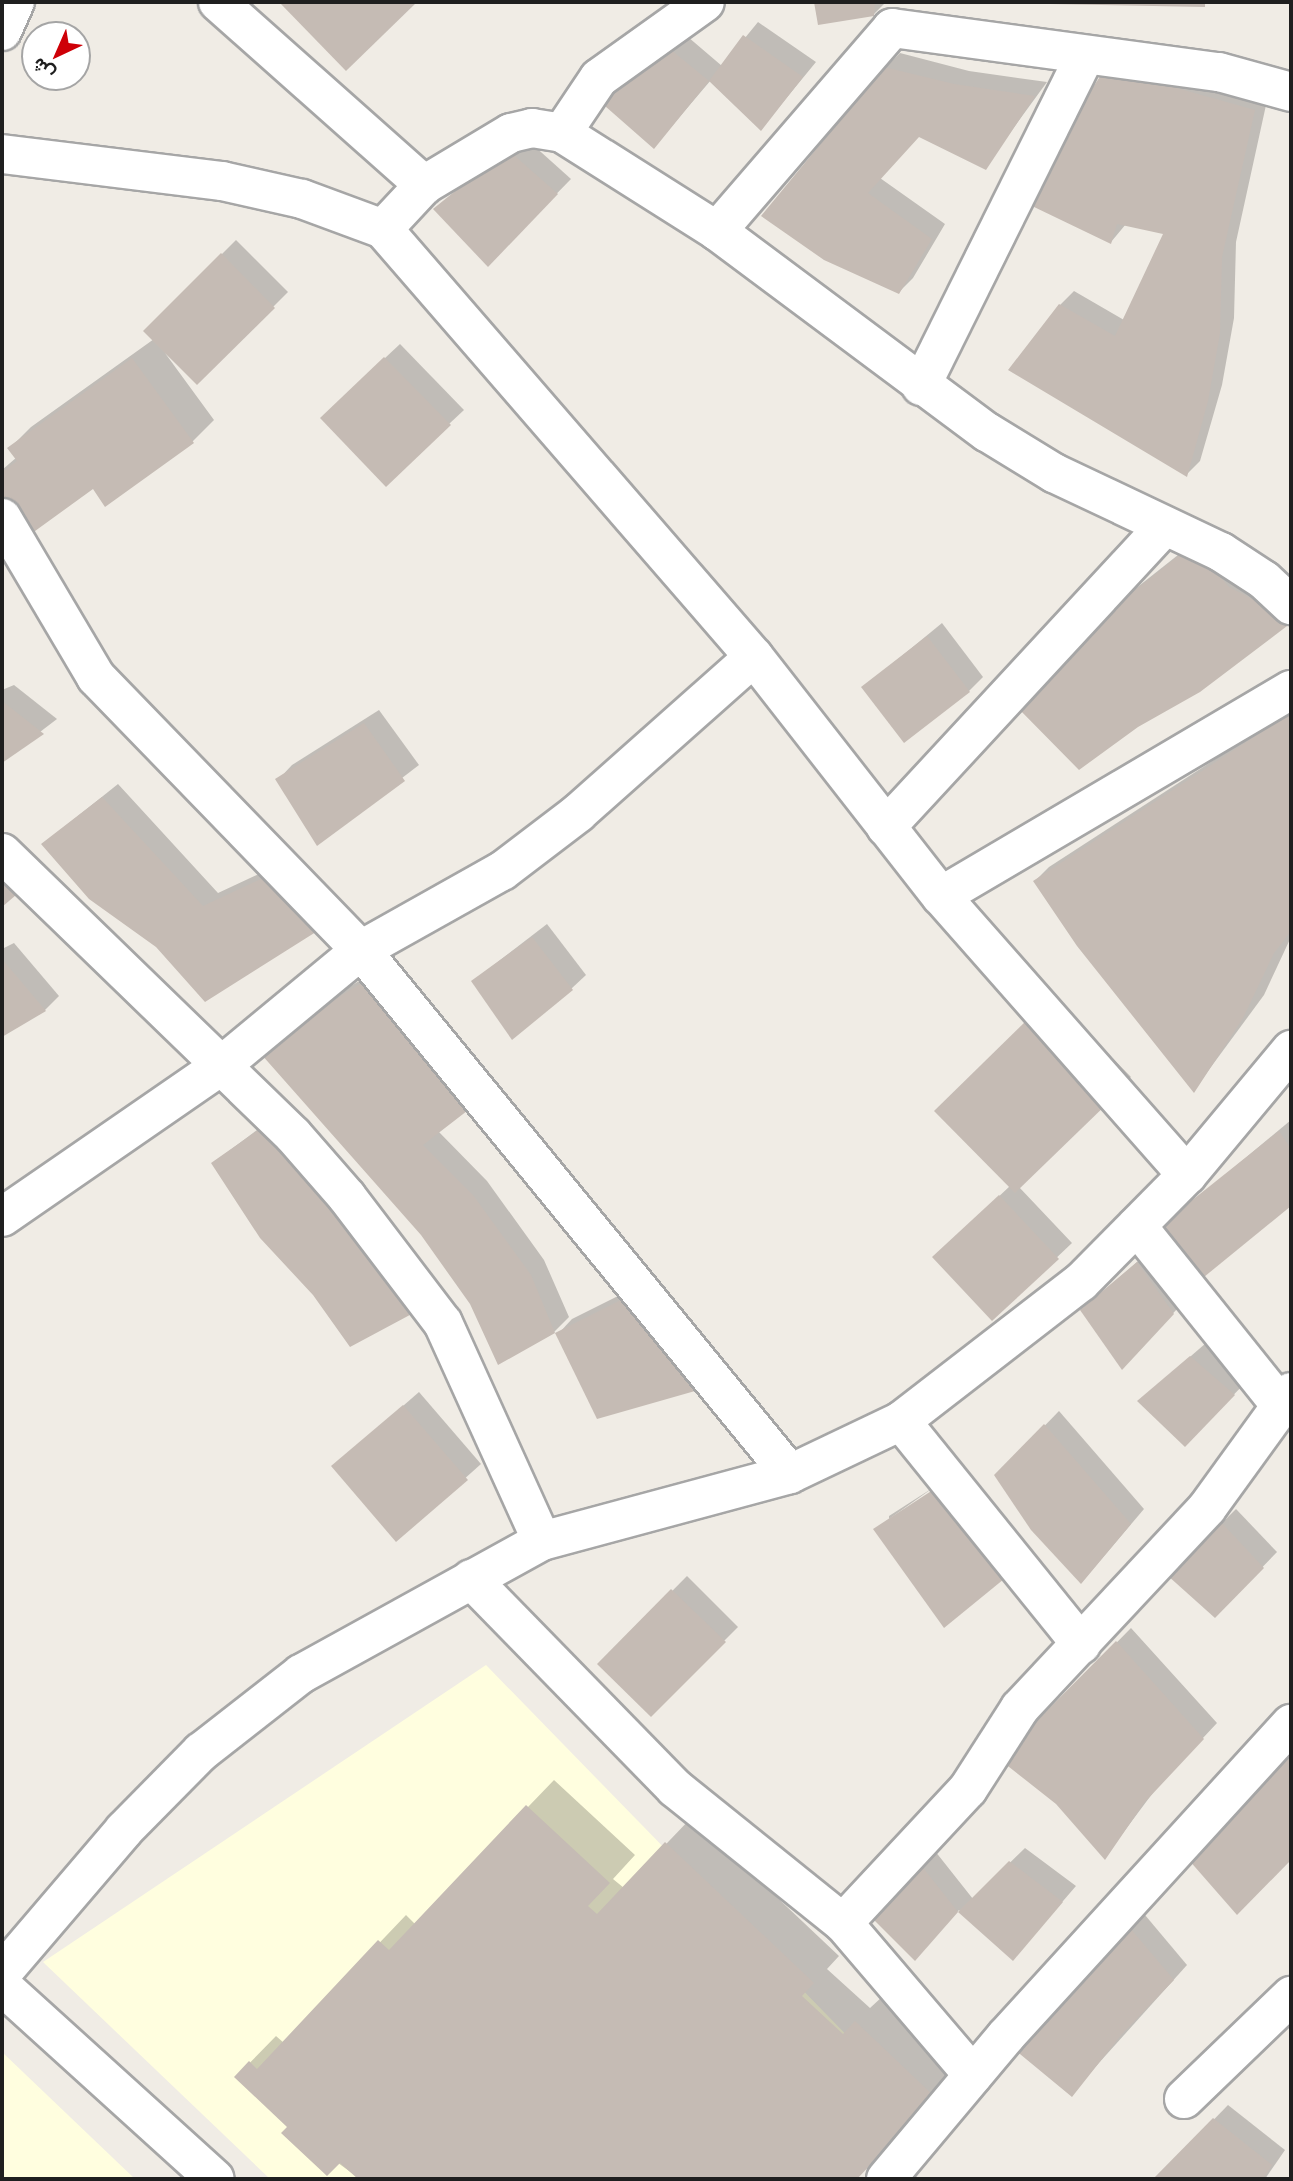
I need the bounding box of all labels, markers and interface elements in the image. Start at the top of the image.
north arrow [21,21,91,91]
text: ش [26,53,59,86]

